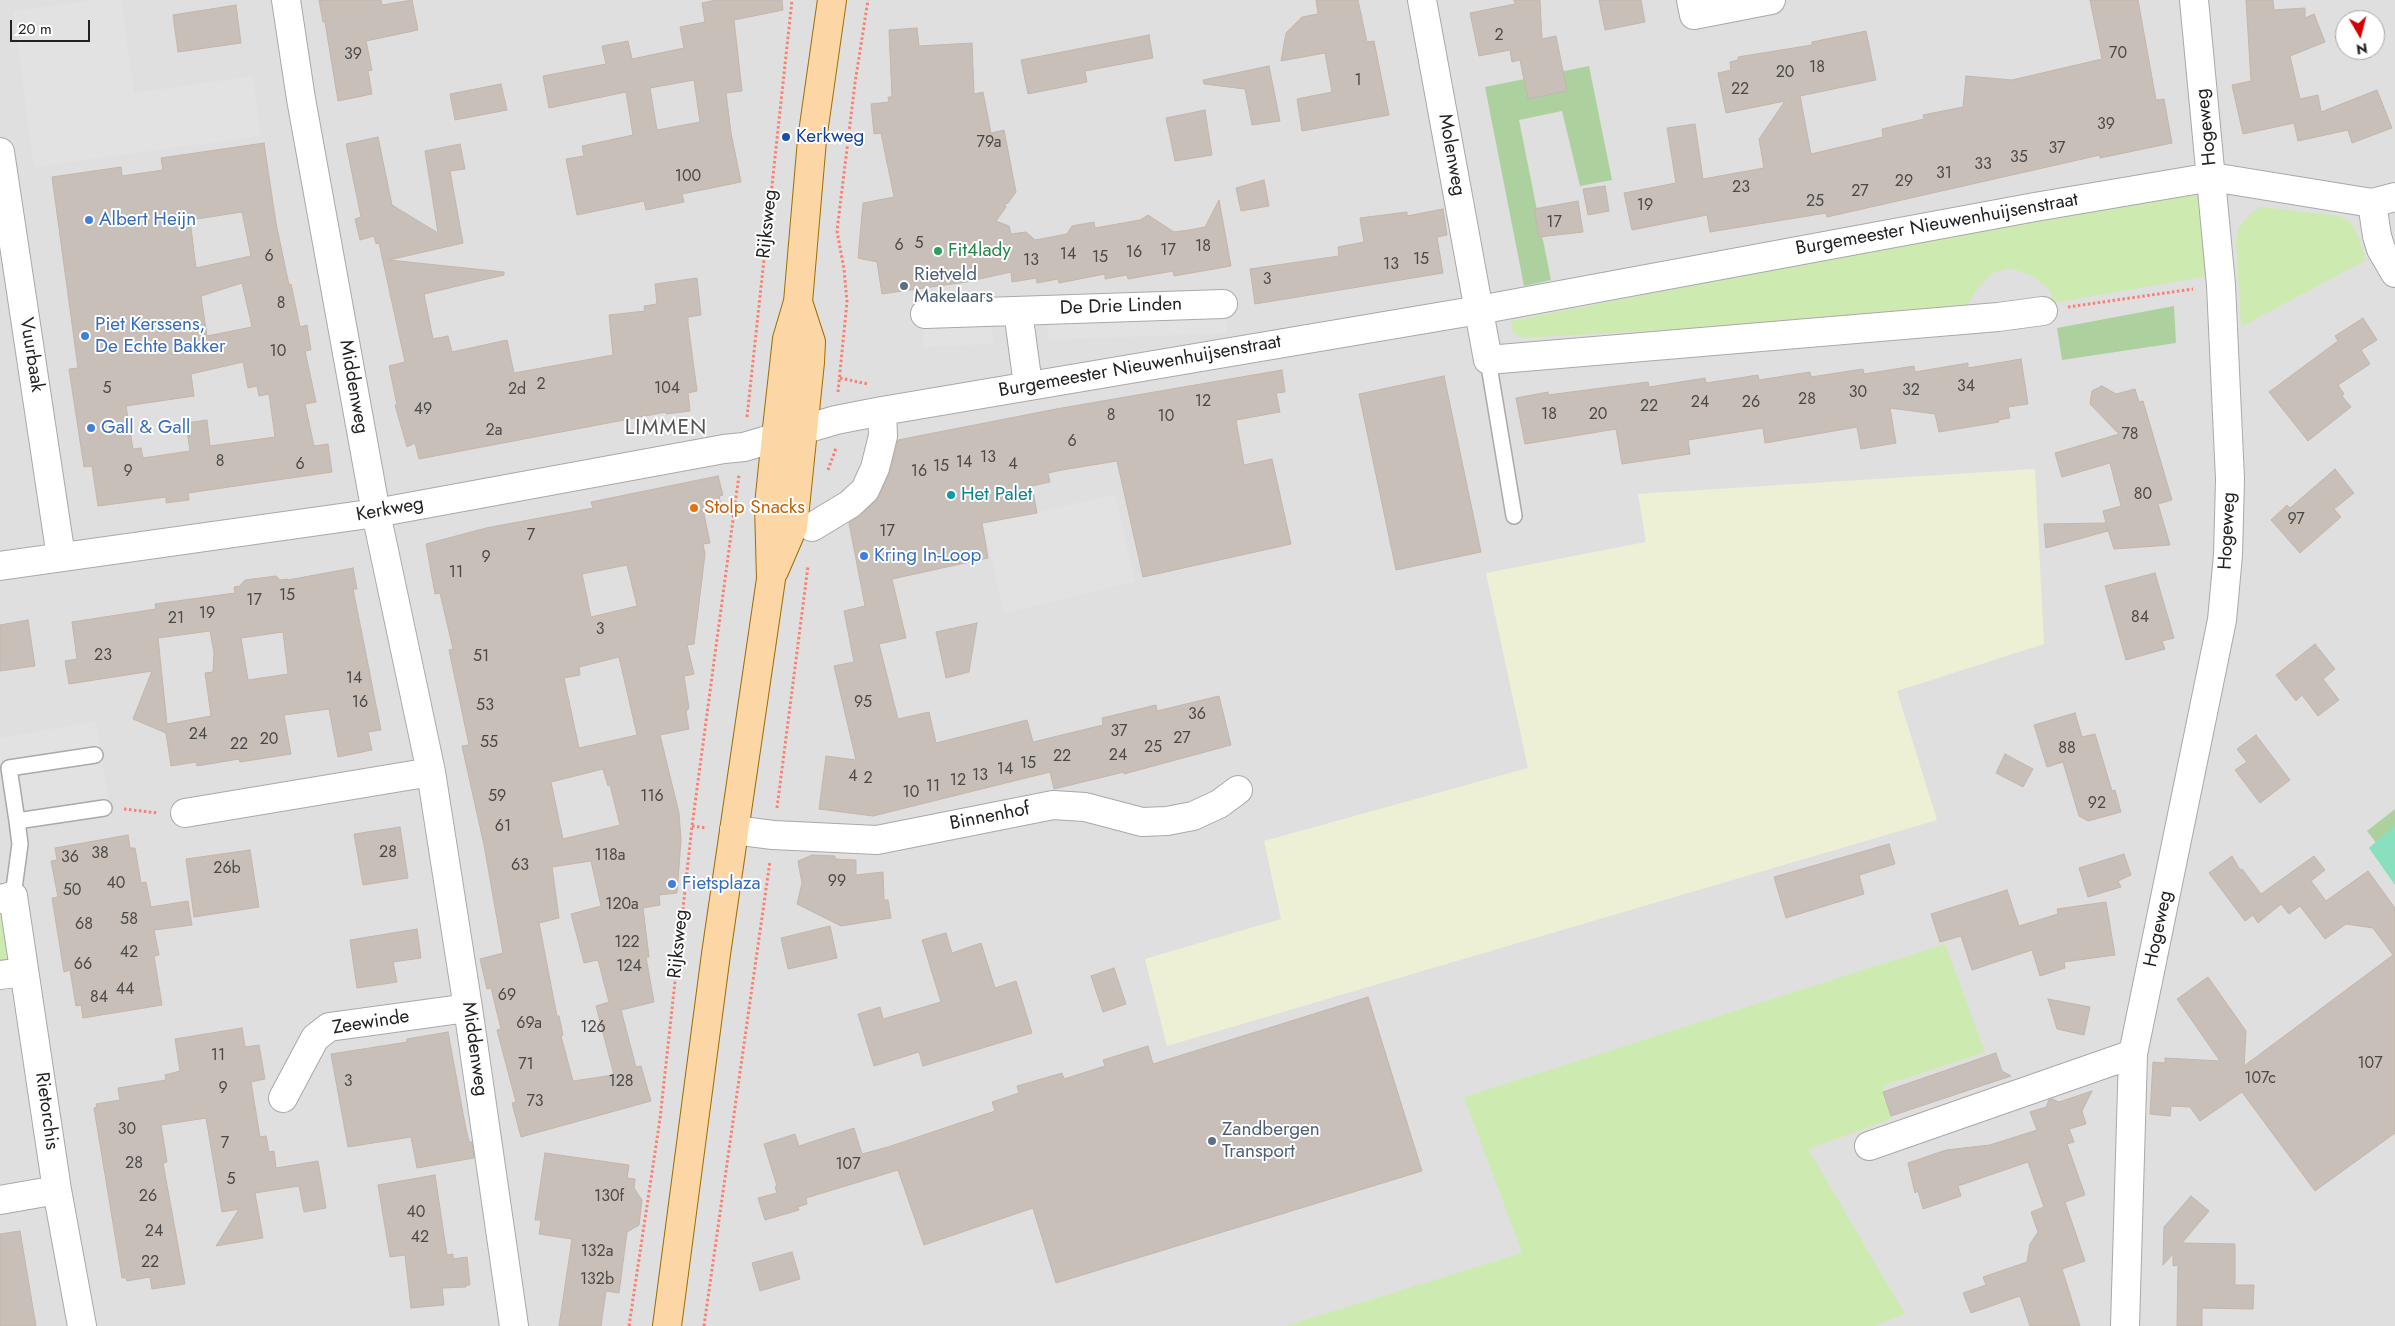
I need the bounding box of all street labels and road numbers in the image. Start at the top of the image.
street label: Hogeweg [2192,87,2222,167]
street label: Molenweg [1433,112,1469,198]
street label: Rijksweg [753,188,783,260]
street label: Burgemeester Nieuwenhuijsenstraat [1794,189,2080,261]
street label: De Drie Linden [1059,293,1183,321]
street label: Vuurbaak [14,316,48,394]
street label: Burgemeester Nieuwenhuijsenstraat [997,331,1283,403]
street label: Middenweg [334,338,372,436]
street label: Hogeweg [2215,492,2241,570]
street label: Kerkweg [354,493,426,527]
street label: Binnenhof [948,798,1032,836]
street label: Hogeweg [2140,889,2178,969]
street label: Rijksweg [664,908,694,980]
street label: Middenweg [456,1000,492,1098]
street label: Zeewinde [331,1006,411,1040]
street label: Rietorchis [29,1071,63,1151]

